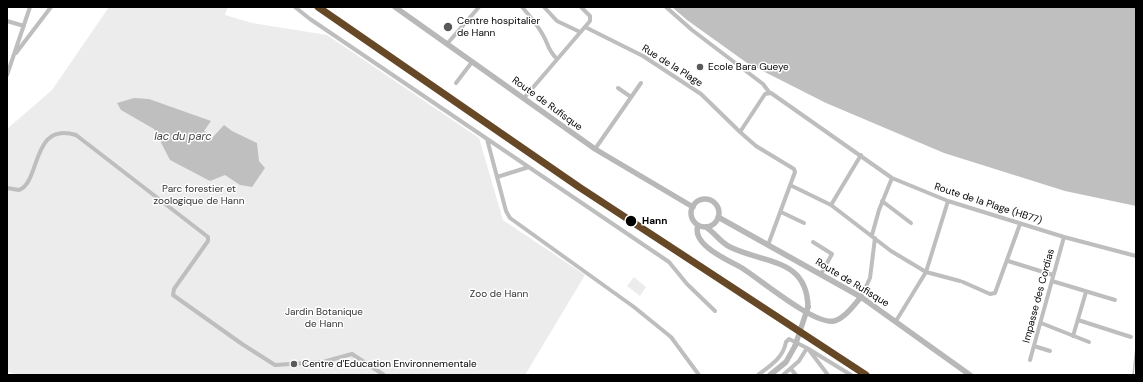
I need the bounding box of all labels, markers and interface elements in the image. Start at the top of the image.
place label: Centre hospitalier de Hann [457,15,540,38]
marker: Centre hospitalier de Hann [442,21,454,33]
street label: Rue de la Plage [639,43,705,89]
place label: Ecole Bara Gueye [708,61,789,73]
marker: Ecole Bara Gueye [695,62,705,72]
street label: Route de Rufisque [509,74,585,134]
water label: lac du parc [154,130,212,144]
street label: Route de la Plage (HB77) [933,181,1043,227]
park label: Parc forestier et zoologique de Hann [153,183,245,206]
marker: Hann [624,214,638,228]
place label: Hann [642,215,667,227]
street label: Impasse des Cordias [1021,248,1057,344]
street label: Route de Rufisque [813,256,891,310]
park label: Zoo de Hann [470,288,528,300]
park label: Jardin Botanique de Hann [285,306,363,330]
place label: Centre d'Education Environnementale [302,358,477,370]
marker: Centre d'Education Environnementale [289,359,299,369]

